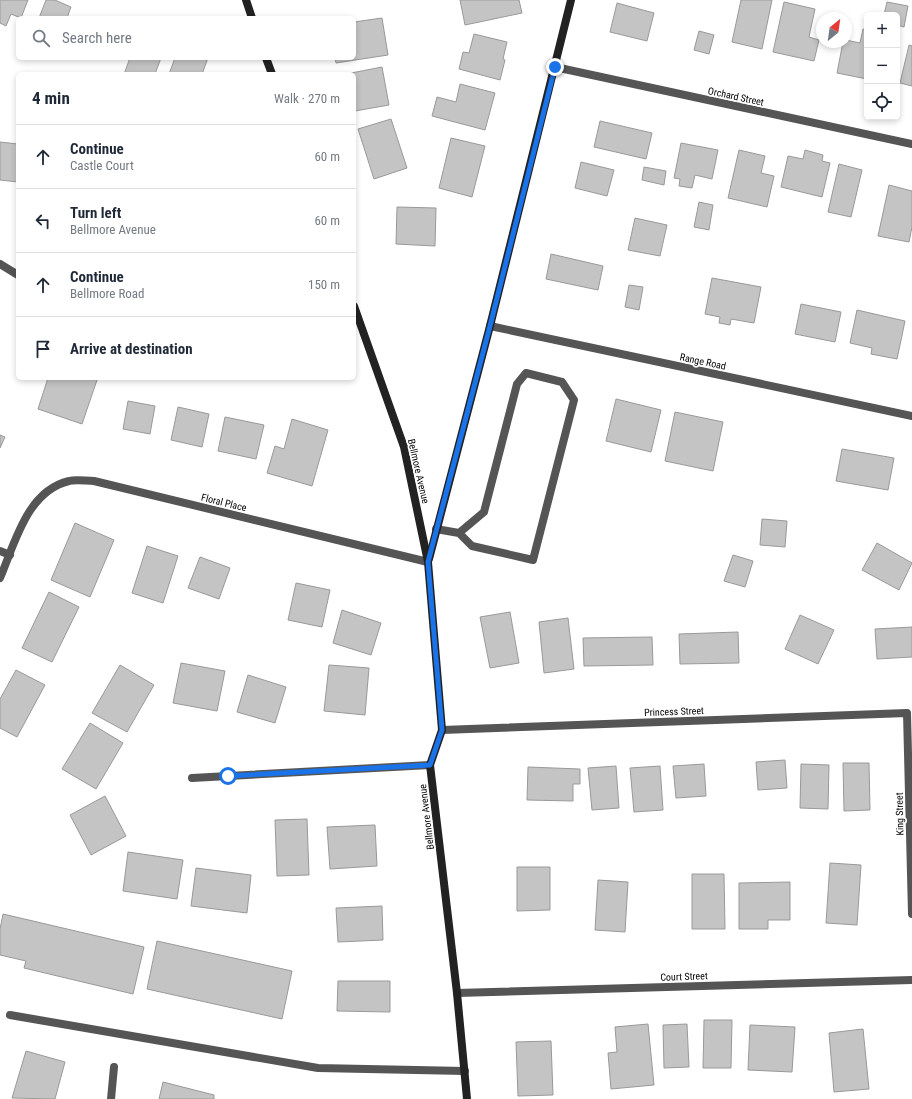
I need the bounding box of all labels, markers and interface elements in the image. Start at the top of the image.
north arrow [816,12,852,48]
map controls [864,12,900,120]
button: + [864,12,900,48]
search box [16,16,356,60]
icon: search [30,27,52,49]
text: Search here [62,29,132,47]
button: − [864,48,900,84]
route end [546,58,564,76]
button: locate [864,84,900,120]
street label: Orchard Street [707,85,765,108]
text: 4 min [32,88,70,108]
text: Walk · 270 m [274,91,340,106]
text: Continue [70,140,124,158]
icon: ahead [32,146,54,168]
text: 60 m [314,149,340,164]
text: Castle Court [70,158,134,173]
text: Turn left [70,204,121,222]
icon: left [32,210,54,232]
text: 60 m [314,213,340,228]
text: Bellmore Avenue [70,222,156,237]
text: Continue [70,268,124,286]
icon: ahead [32,274,54,296]
text: 150 m [308,277,340,292]
text: Bellmore Road [70,286,145,301]
icon: arrive [32,338,54,360]
text: Arrive at destination [70,340,193,358]
street label: Range Road [679,351,727,372]
street label: Bellmore Avenue [406,438,431,505]
street label: Floral Place [200,492,248,513]
street label: Princess Street [644,705,704,718]
route start [219,767,237,785]
street label: Bellmore Avenue [417,783,436,850]
street label: King Street [894,792,905,836]
street label: Court Street [660,970,708,983]

